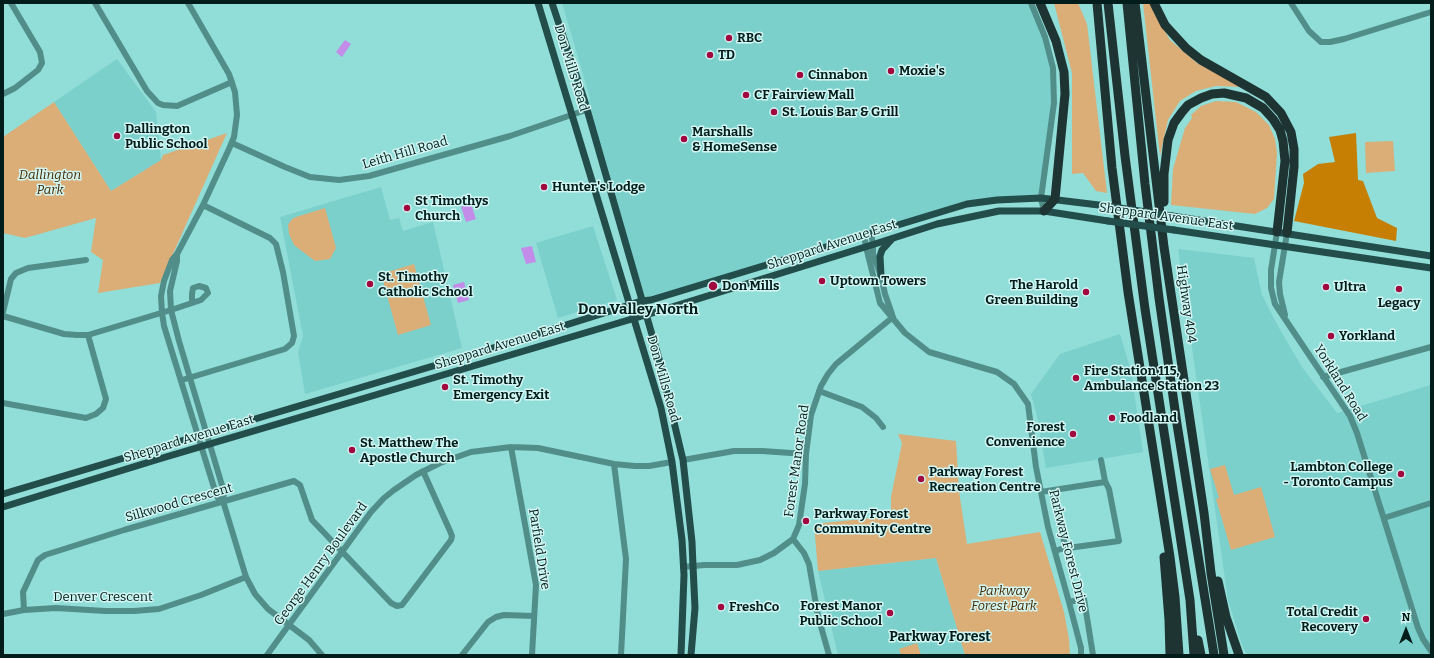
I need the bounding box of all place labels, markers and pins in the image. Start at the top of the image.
place label: RBC [737,30,762,46]
marker: RBC [724,33,734,43]
place label: TD [718,47,735,63]
marker: TD [705,50,715,60]
place label: Moxie's [899,63,945,79]
marker: Moxie's [886,66,896,76]
place label: Cinnabon [808,67,868,83]
marker: Cinnabon [795,70,805,80]
place label: CF Fairview Mall [754,87,854,103]
marker: CF Fairview Mall [741,90,751,100]
place label: St. Louis Bar & Grill [782,104,899,120]
marker: St. Louis Bar & Grill [769,107,779,117]
place label: Dallington Public School [125,121,208,152]
place label: Marshalls & HomeSense [692,124,777,155]
marker: Dallington Public School [112,131,122,141]
marker: Marshalls & HomeSense [679,134,689,144]
place label: Hunter's Lodge [552,179,645,195]
marker: Hunter's Lodge [539,182,549,192]
place label: St Timothys Church [415,193,488,224]
marker: St Timothys Church [402,203,412,213]
place label: St. Timothy Catholic School [378,269,473,300]
place label: Uptown Towers [830,273,926,289]
marker: Uptown Towers [817,276,827,286]
place label: The Harold Green Building [985,277,1078,308]
place label: Don Mills [722,278,779,294]
marker: St. Timothy Catholic School [365,279,375,289]
place label: Ultra [1334,279,1366,295]
marker: Don Mills [707,280,719,292]
marker: Ultra [1321,282,1331,292]
marker: Legacy [1394,284,1404,294]
marker: The Harold Green Building [1081,287,1091,297]
place label: Legacy [1378,295,1420,311]
place label: Yorkland [1339,328,1395,344]
marker: Yorkland [1326,331,1336,341]
place label: Fire Station 115, Ambulance Station 23 [1084,363,1219,394]
place label: St. Timothy Emergency Exit [453,372,549,403]
marker: Fire Station 115, Ambulance Station 23 [1071,373,1081,383]
marker: St. Timothy Emergency Exit [440,382,450,392]
place label: Foodland [1120,410,1177,426]
marker: Foodland [1107,413,1117,423]
place label: Forest Convenience [986,419,1065,450]
marker: Forest Convenience [1068,429,1078,439]
place label: St. Matthew The Apostle Church [360,435,458,466]
marker: St. Matthew The Apostle Church [347,445,357,455]
place label: Lambton College - Toronto Campus [1283,459,1393,490]
place label: Parkway Forest Recreation Centre [929,464,1041,495]
marker: Lambton College - Toronto Campus [1396,469,1406,479]
marker: Parkway Forest Recreation Centre [916,474,926,484]
place label: Parkway Forest Community Centre [814,506,931,537]
marker: Parkway Forest Community Centre [801,516,811,526]
place label: Forest Manor Public School [799,598,882,629]
place label: FreshCo [729,599,779,615]
marker: FreshCo [716,602,726,612]
place label: Total Credit Recovery [1286,604,1358,635]
marker: Forest Manor Public School [885,608,895,618]
marker: Total Credit Recovery [1361,614,1371,624]

